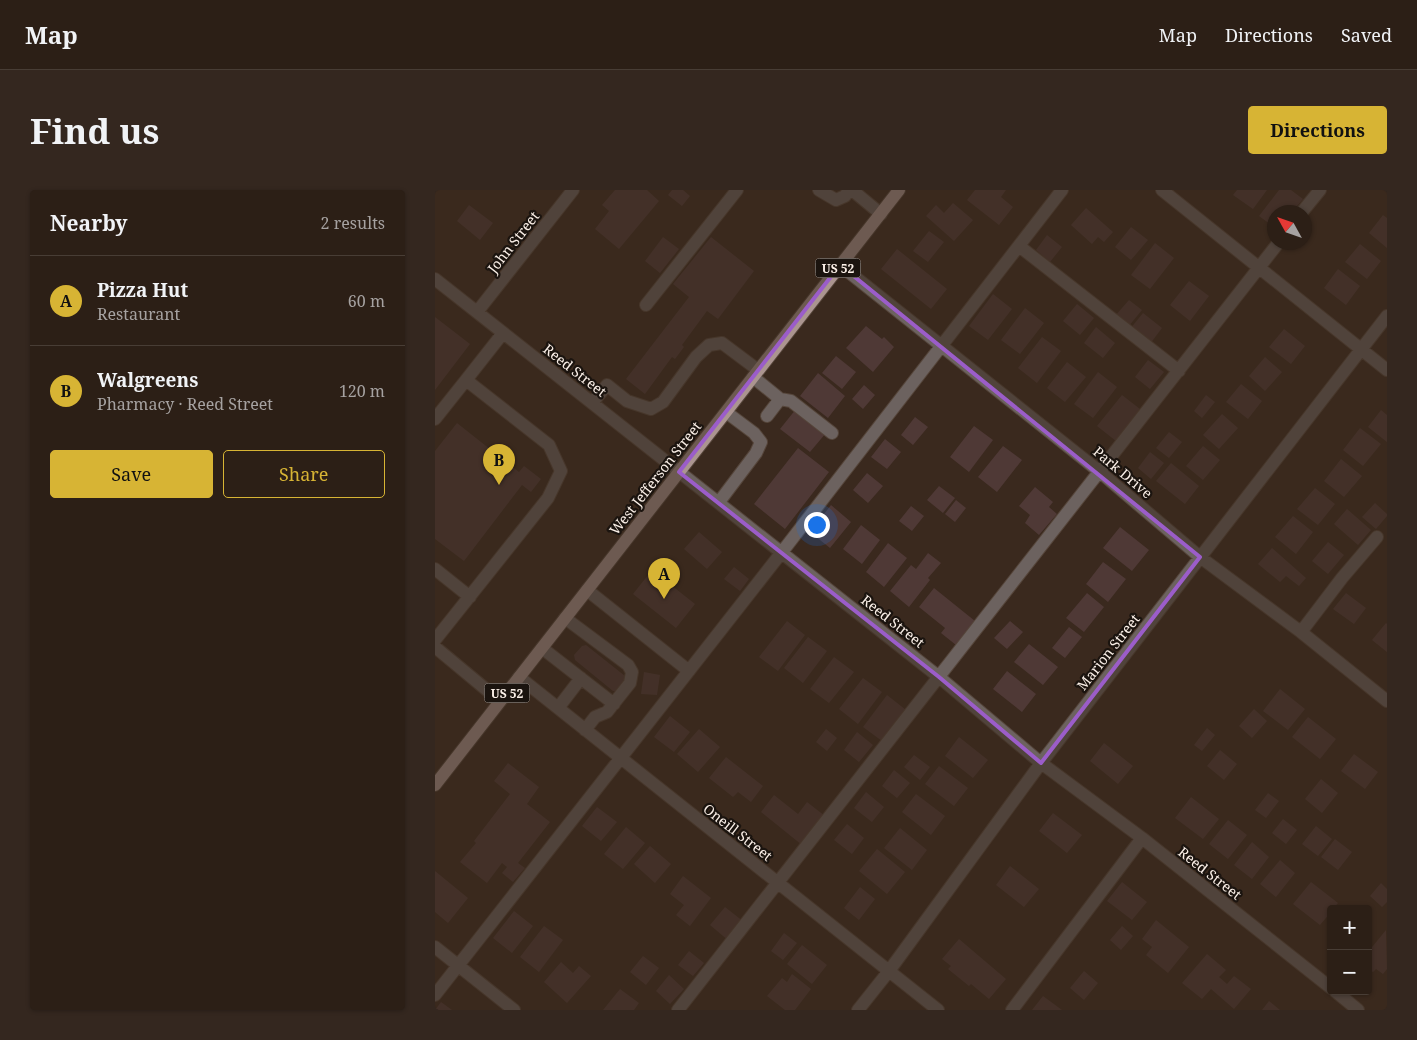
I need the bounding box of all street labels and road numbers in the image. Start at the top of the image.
street label: John Street [482,207,543,278]
road number: US 52 [815,258,861,278]
street label: Reed Street [539,339,611,401]
street label: West Jefferson Street [605,417,705,539]
street label: Park Drive [1089,442,1157,502]
street label: Reed Street [857,590,929,652]
street label: Marion Street [1072,610,1144,694]
road number: US 52 [485,683,529,702]
street label: Oneill Street [700,799,777,865]
street label: Reed Street [1174,842,1246,904]

